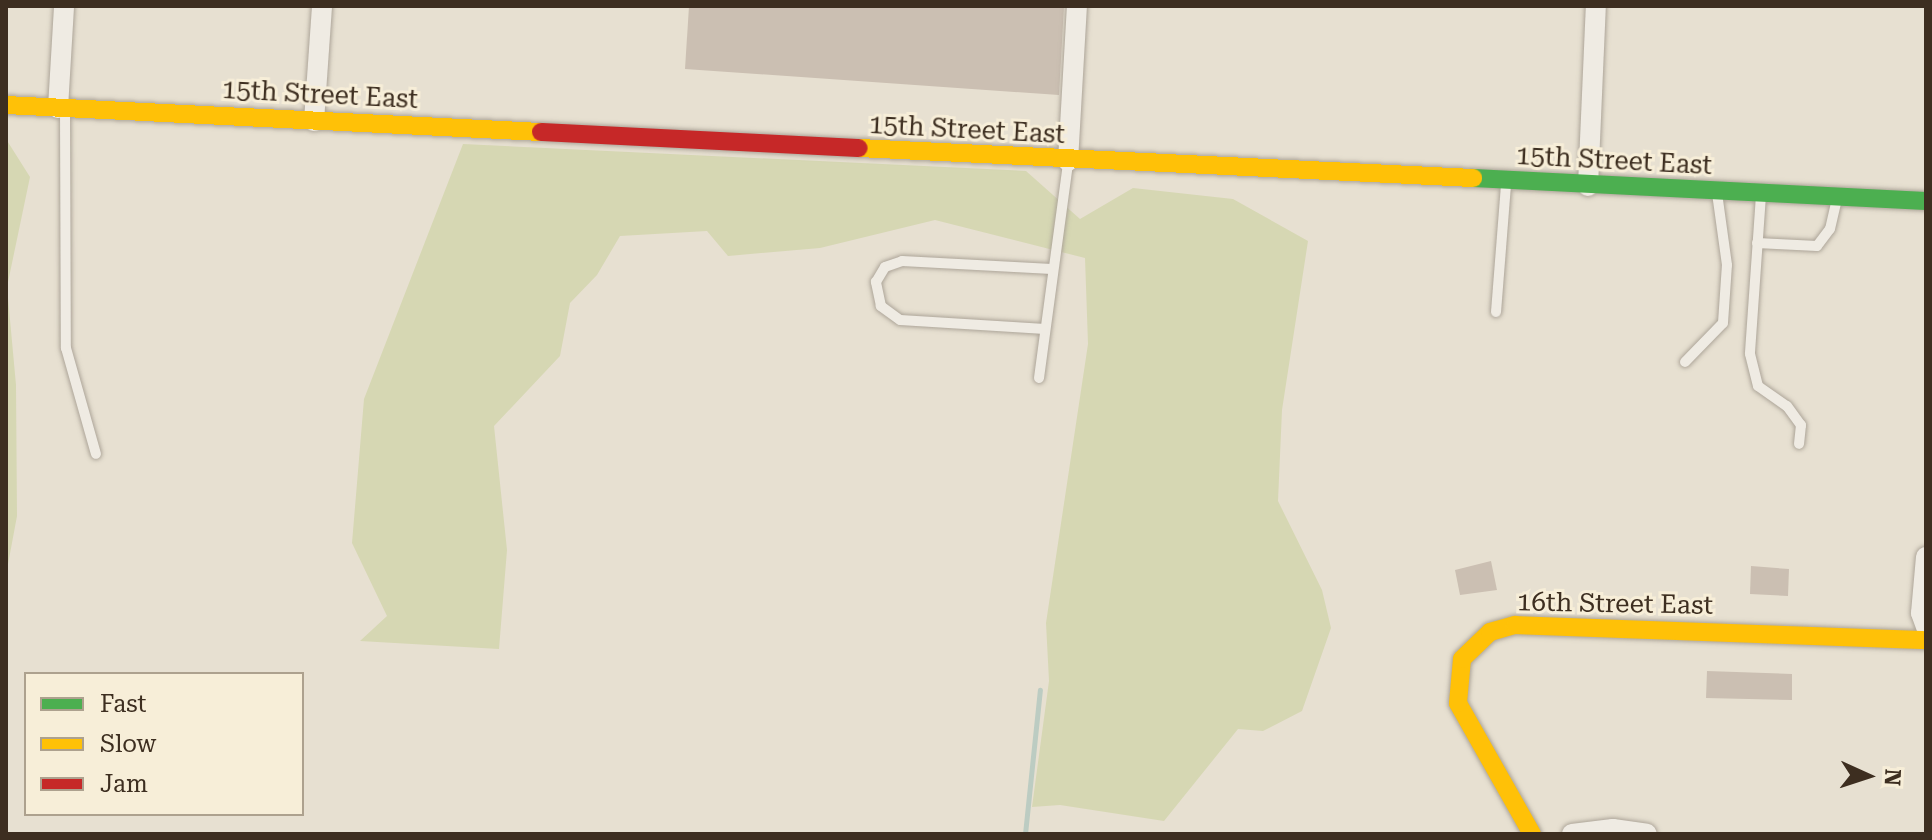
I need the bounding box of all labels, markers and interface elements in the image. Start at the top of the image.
street label: 15th Street East [221,74,419,116]
street label: 15th Street East [868,109,1066,151]
street label: 15th Street East [1515,140,1713,182]
street label: 16th Street East [1517,587,1713,621]
legend [24,672,304,816]
text: Fast [100,690,147,718]
text: Slow [100,730,156,758]
north arrow [1828,736,1908,816]
text: N [1880,768,1905,786]
text: Jam [100,770,148,798]

